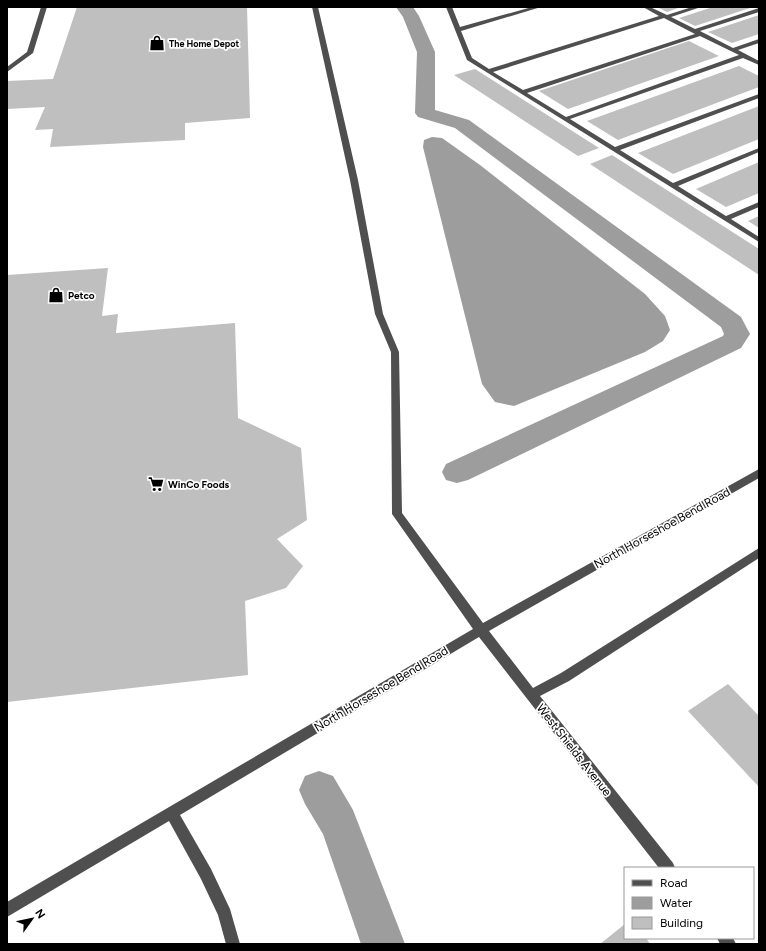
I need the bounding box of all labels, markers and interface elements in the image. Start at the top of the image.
shop icon: The Home Depot [148,34,166,52]
place label: The Home Depot [169,38,239,49]
shop icon: Petco [47,286,65,304]
place label: Petco [68,289,95,302]
supermarket icon: WinCo Foods [147,475,165,493]
place label: WinCo Foods [168,478,230,491]
street label: North Horseshoe Bend Road [591,485,733,571]
street label: North Horseshoe Bend Road [312,643,450,735]
street label: West Shields Avenue [534,701,615,799]
legend [624,867,754,939]
text: Road [660,876,688,890]
text: Water [660,896,692,910]
north arrow [12,899,52,939]
text: N [32,907,48,921]
text: Building [660,916,703,930]

